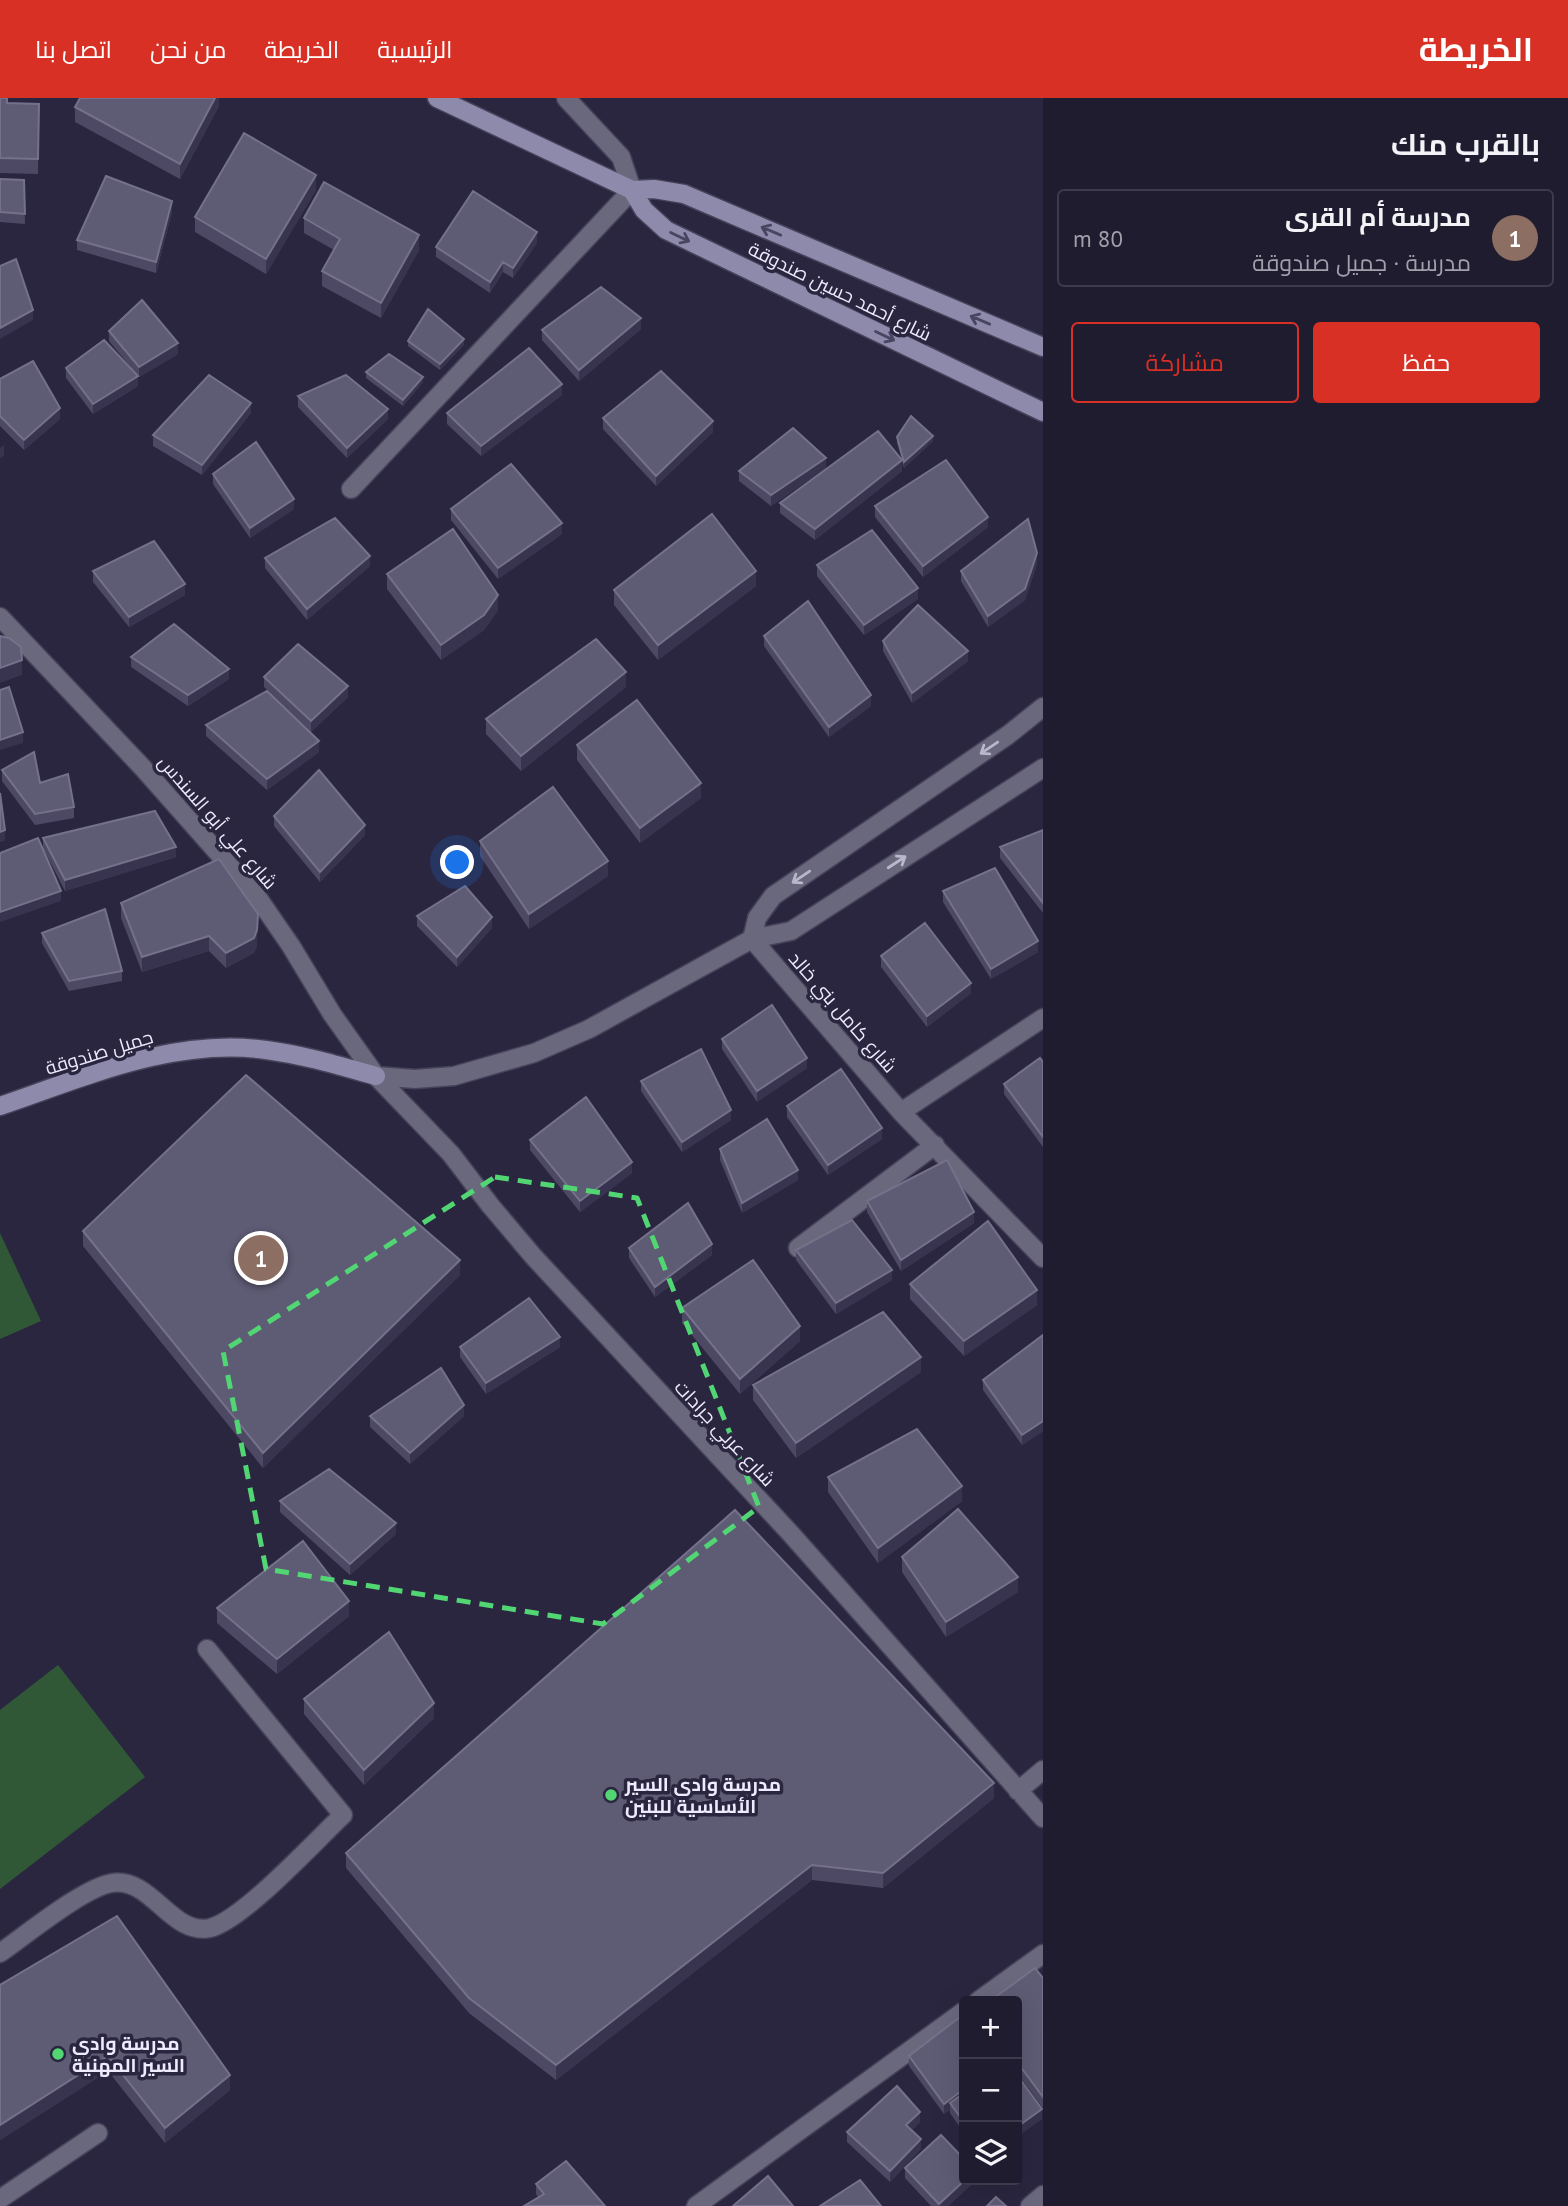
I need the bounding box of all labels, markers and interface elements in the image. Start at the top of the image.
text: الخريطة [1419,27,1533,70]
text: اتصل بنا [35,34,112,65]
text: من نحن [150,34,226,65]
text: الخريطة [264,34,339,65]
text: الرئيسية [377,34,453,65]
text: بالقرب منك [1391,124,1540,163]
text: مدرسة أم القرى [1285,200,1471,233]
one-way arrow [760,224,782,237]
text: 80 m [1073,224,1123,253]
text: 1 [1508,224,1522,253]
one-way arrow [669,231,690,244]
street label: شارع أحمد حسين صندوقة [744,236,935,348]
text: مدرسة · جميل صندوقة [1252,248,1471,277]
one-way arrow [970,313,991,326]
button: مشاركة [1071,322,1299,403]
button: حفظ [1313,322,1540,403]
one-way arrow [874,329,895,343]
one-way arrow [980,741,999,755]
street label: شارع علي أبو السندس [151,750,283,896]
your location [440,845,474,879]
one-way arrow [887,855,906,870]
one-way arrow [792,870,811,884]
street label: شارع كامل بني خالد [782,946,902,1079]
street label: جميل صندوقة [42,1024,156,1080]
pin: 1 [238,1232,284,1284]
street label: شارع عربي جرادات [668,1375,780,1493]
place label: مدرسة وادي السير الأساسية للبنين [624,1772,781,1818]
marker: مدرسة وادي السير الأساسية للبنين [603,1787,619,1803]
map controls [959,1996,1022,2185]
button: + [959,1996,1022,2059]
place label: مدرسة وادي السير المهنية [72,2031,185,2077]
marker: مدرسة وادي السير المهنية [50,2046,66,2062]
button: − [959,2059,1022,2122]
button: layers [959,2122,1022,2185]

